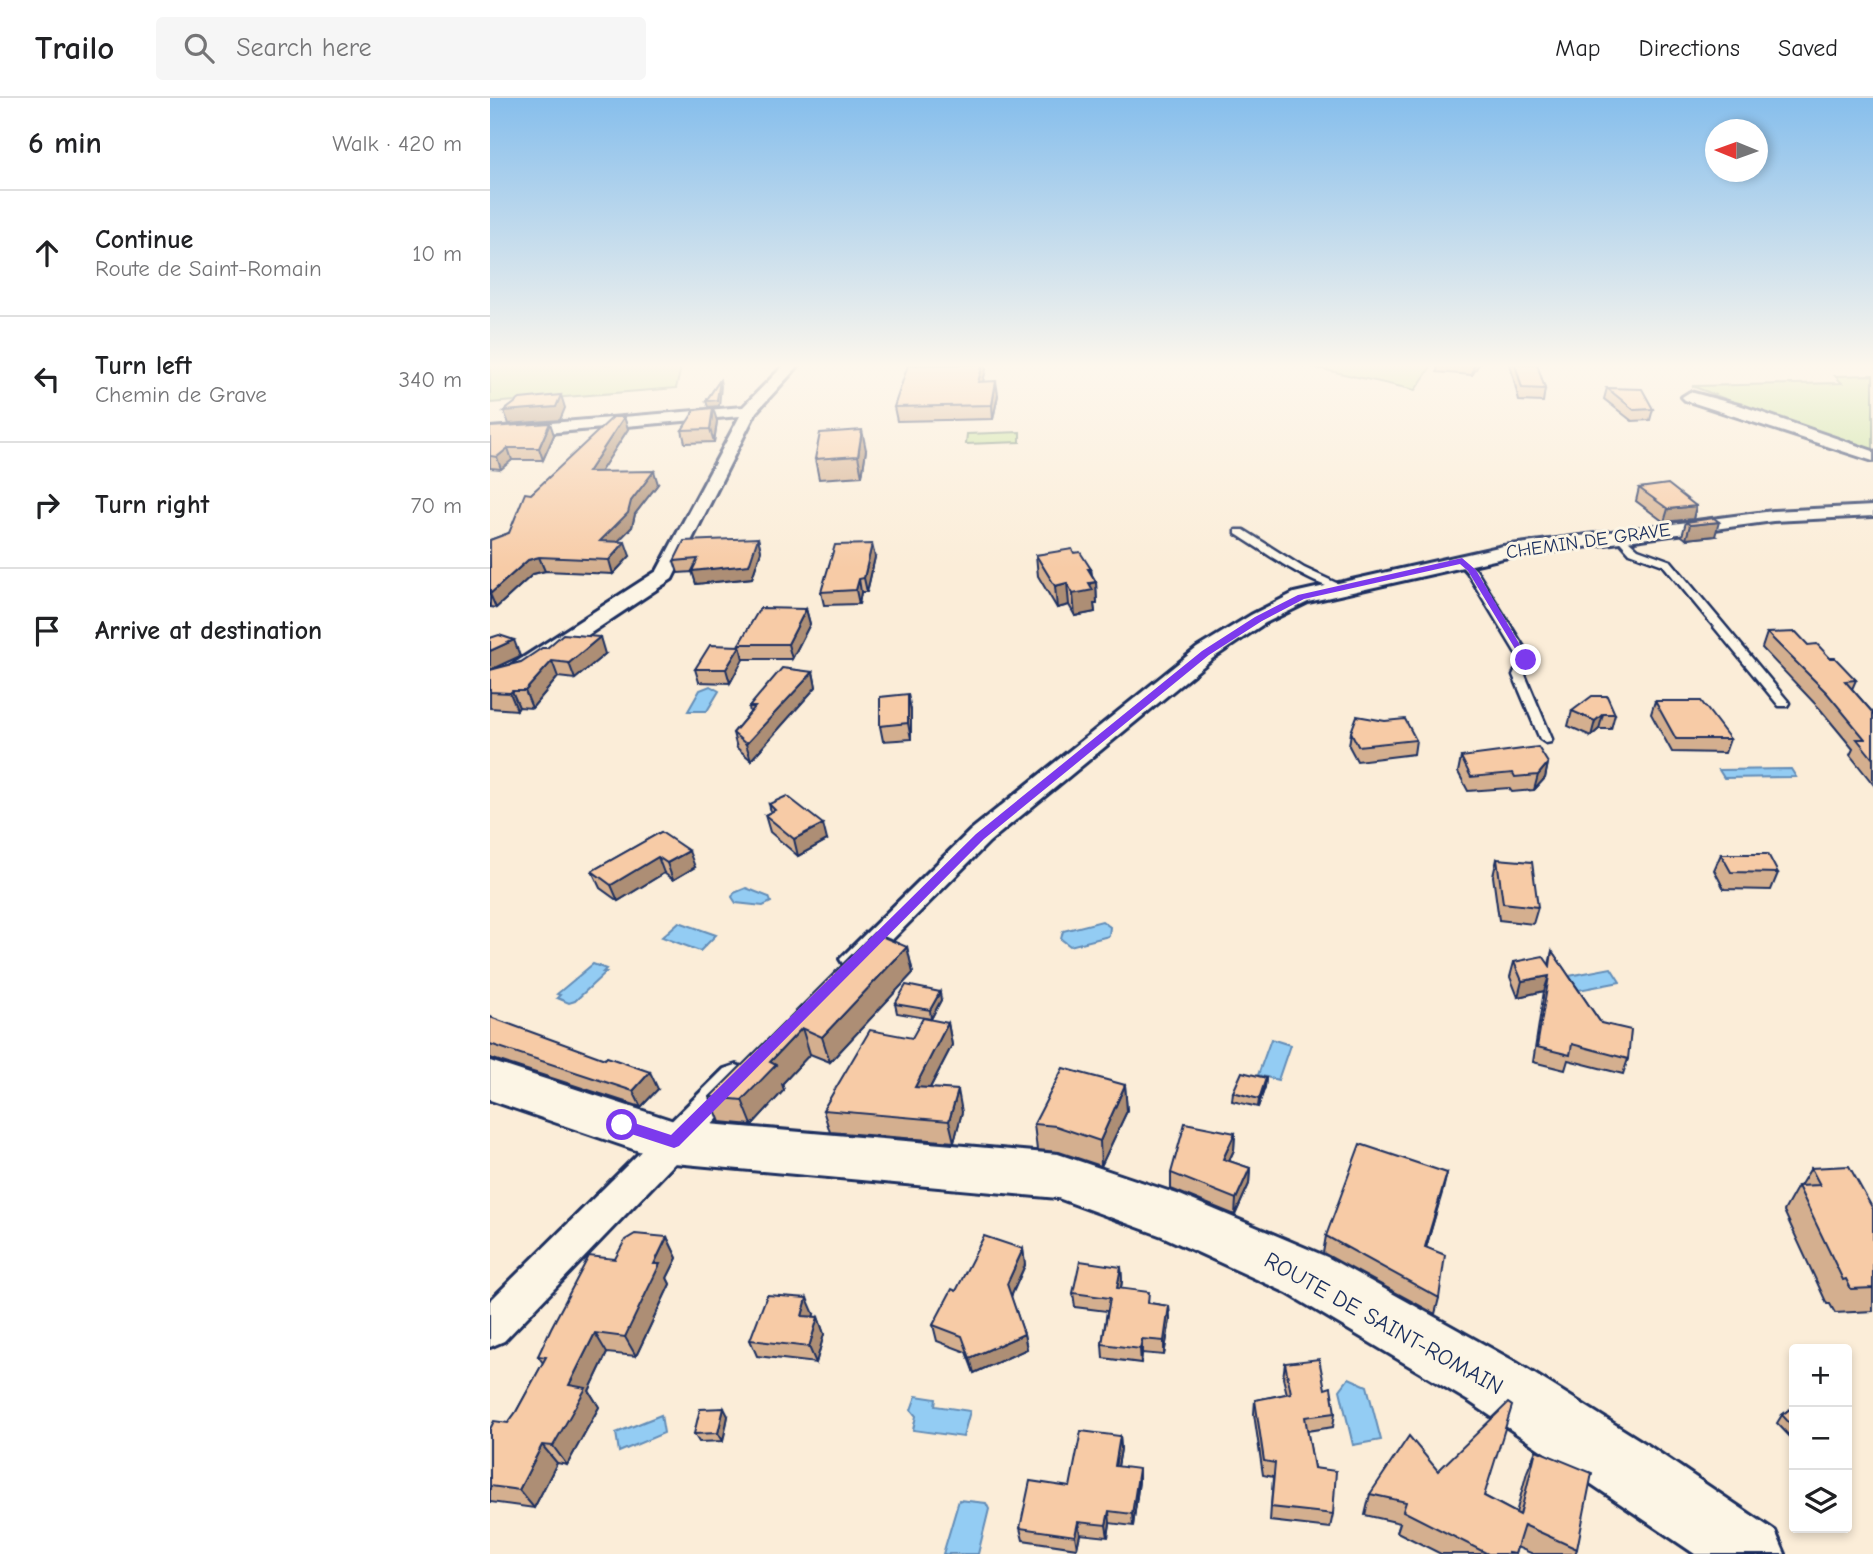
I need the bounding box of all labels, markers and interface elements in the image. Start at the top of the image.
search box [156,17,646,80]
text: Trailo [35,29,114,67]
icon: search [180,29,218,67]
text: Search here [236,33,372,63]
text: Map [1555,34,1601,62]
text: Directions [1639,34,1740,62]
text: Saved [1778,34,1838,62]
north arrow [1705,119,1768,182]
text: 6 min [28,126,102,161]
text: Walk · 420 m [332,130,462,157]
text: Continue [95,225,193,255]
icon: ahead [28,234,66,272]
text: 10 m [412,240,462,267]
text: Route de Saint-Romain [95,255,322,282]
text: Turn left [95,351,192,381]
icon: left [28,360,66,398]
text: 340 m [399,366,462,393]
text: Chemin de Grave [95,381,267,408]
icon: right [28,486,66,524]
text: Turn right [95,490,209,520]
text: 70 m [410,492,462,519]
street label: CHEMIN DE GRAVE [1505,519,1672,563]
icon: arrive [28,612,66,650]
text: Arrive at destination [95,616,322,646]
route end [1510,644,1541,675]
route start [606,1109,637,1140]
street label: ROUTE DE SAINT-ROMAIN [1260,1246,1508,1400]
map controls [1789,1344,1852,1533]
button: + [1789,1344,1852,1407]
button: − [1789,1407,1852,1470]
button: layers [1789,1470,1852,1533]

